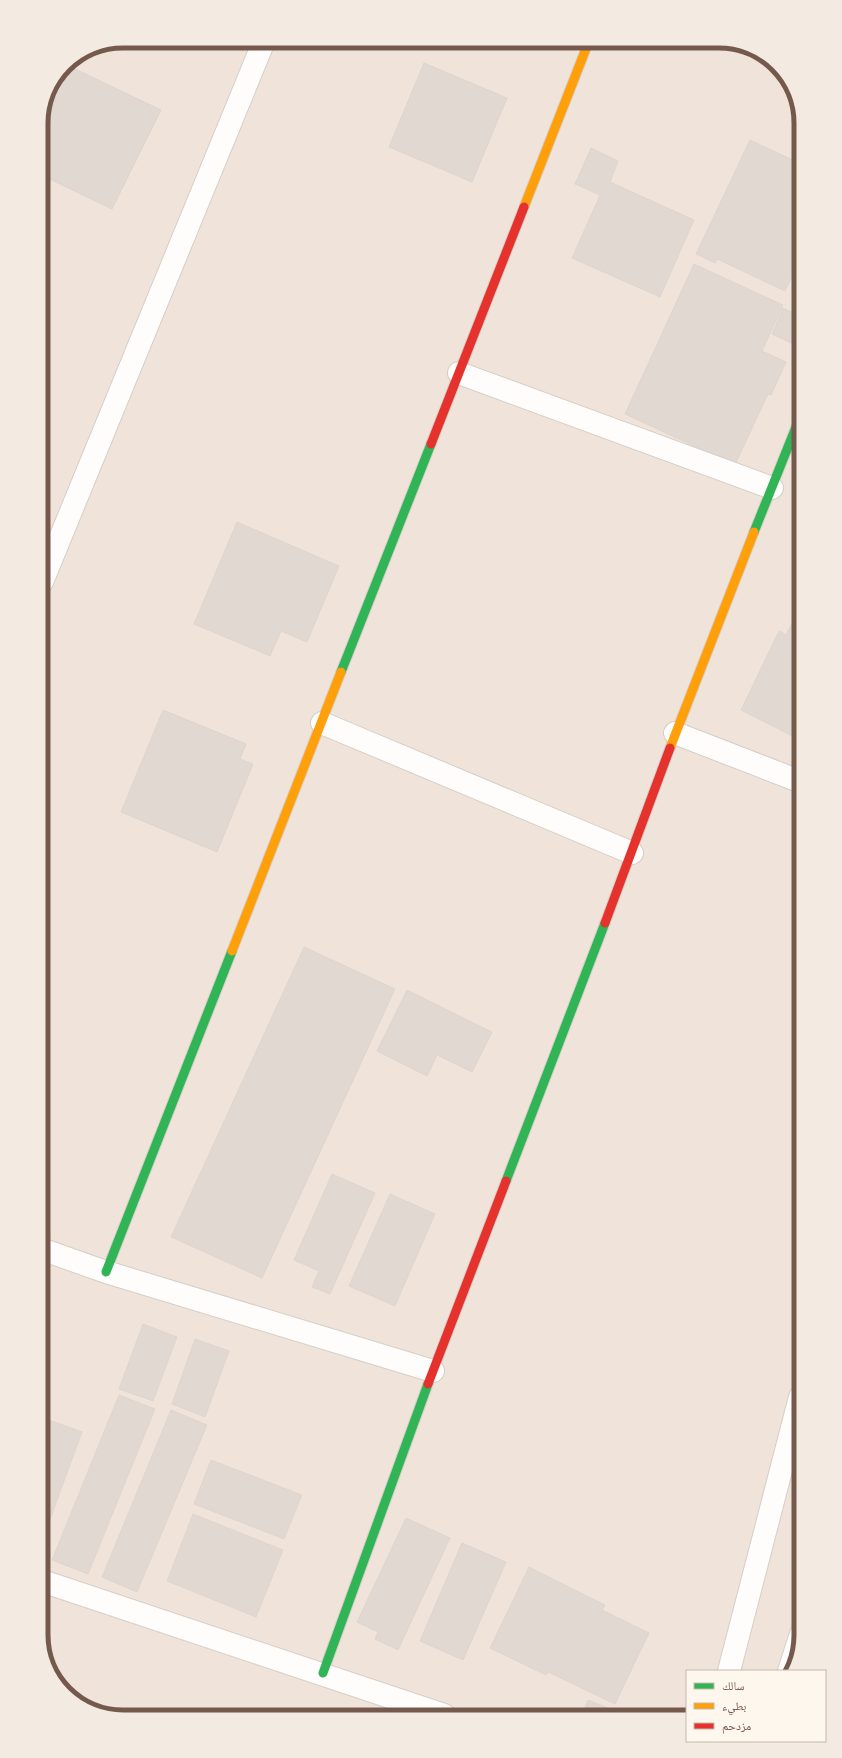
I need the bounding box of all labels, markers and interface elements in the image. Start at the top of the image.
legend [686,1670,826,1742]
text: سالك [722,1679,744,1693]
text: بطيء [722,1699,746,1716]
text: مزدحم [722,1719,751,1734]

